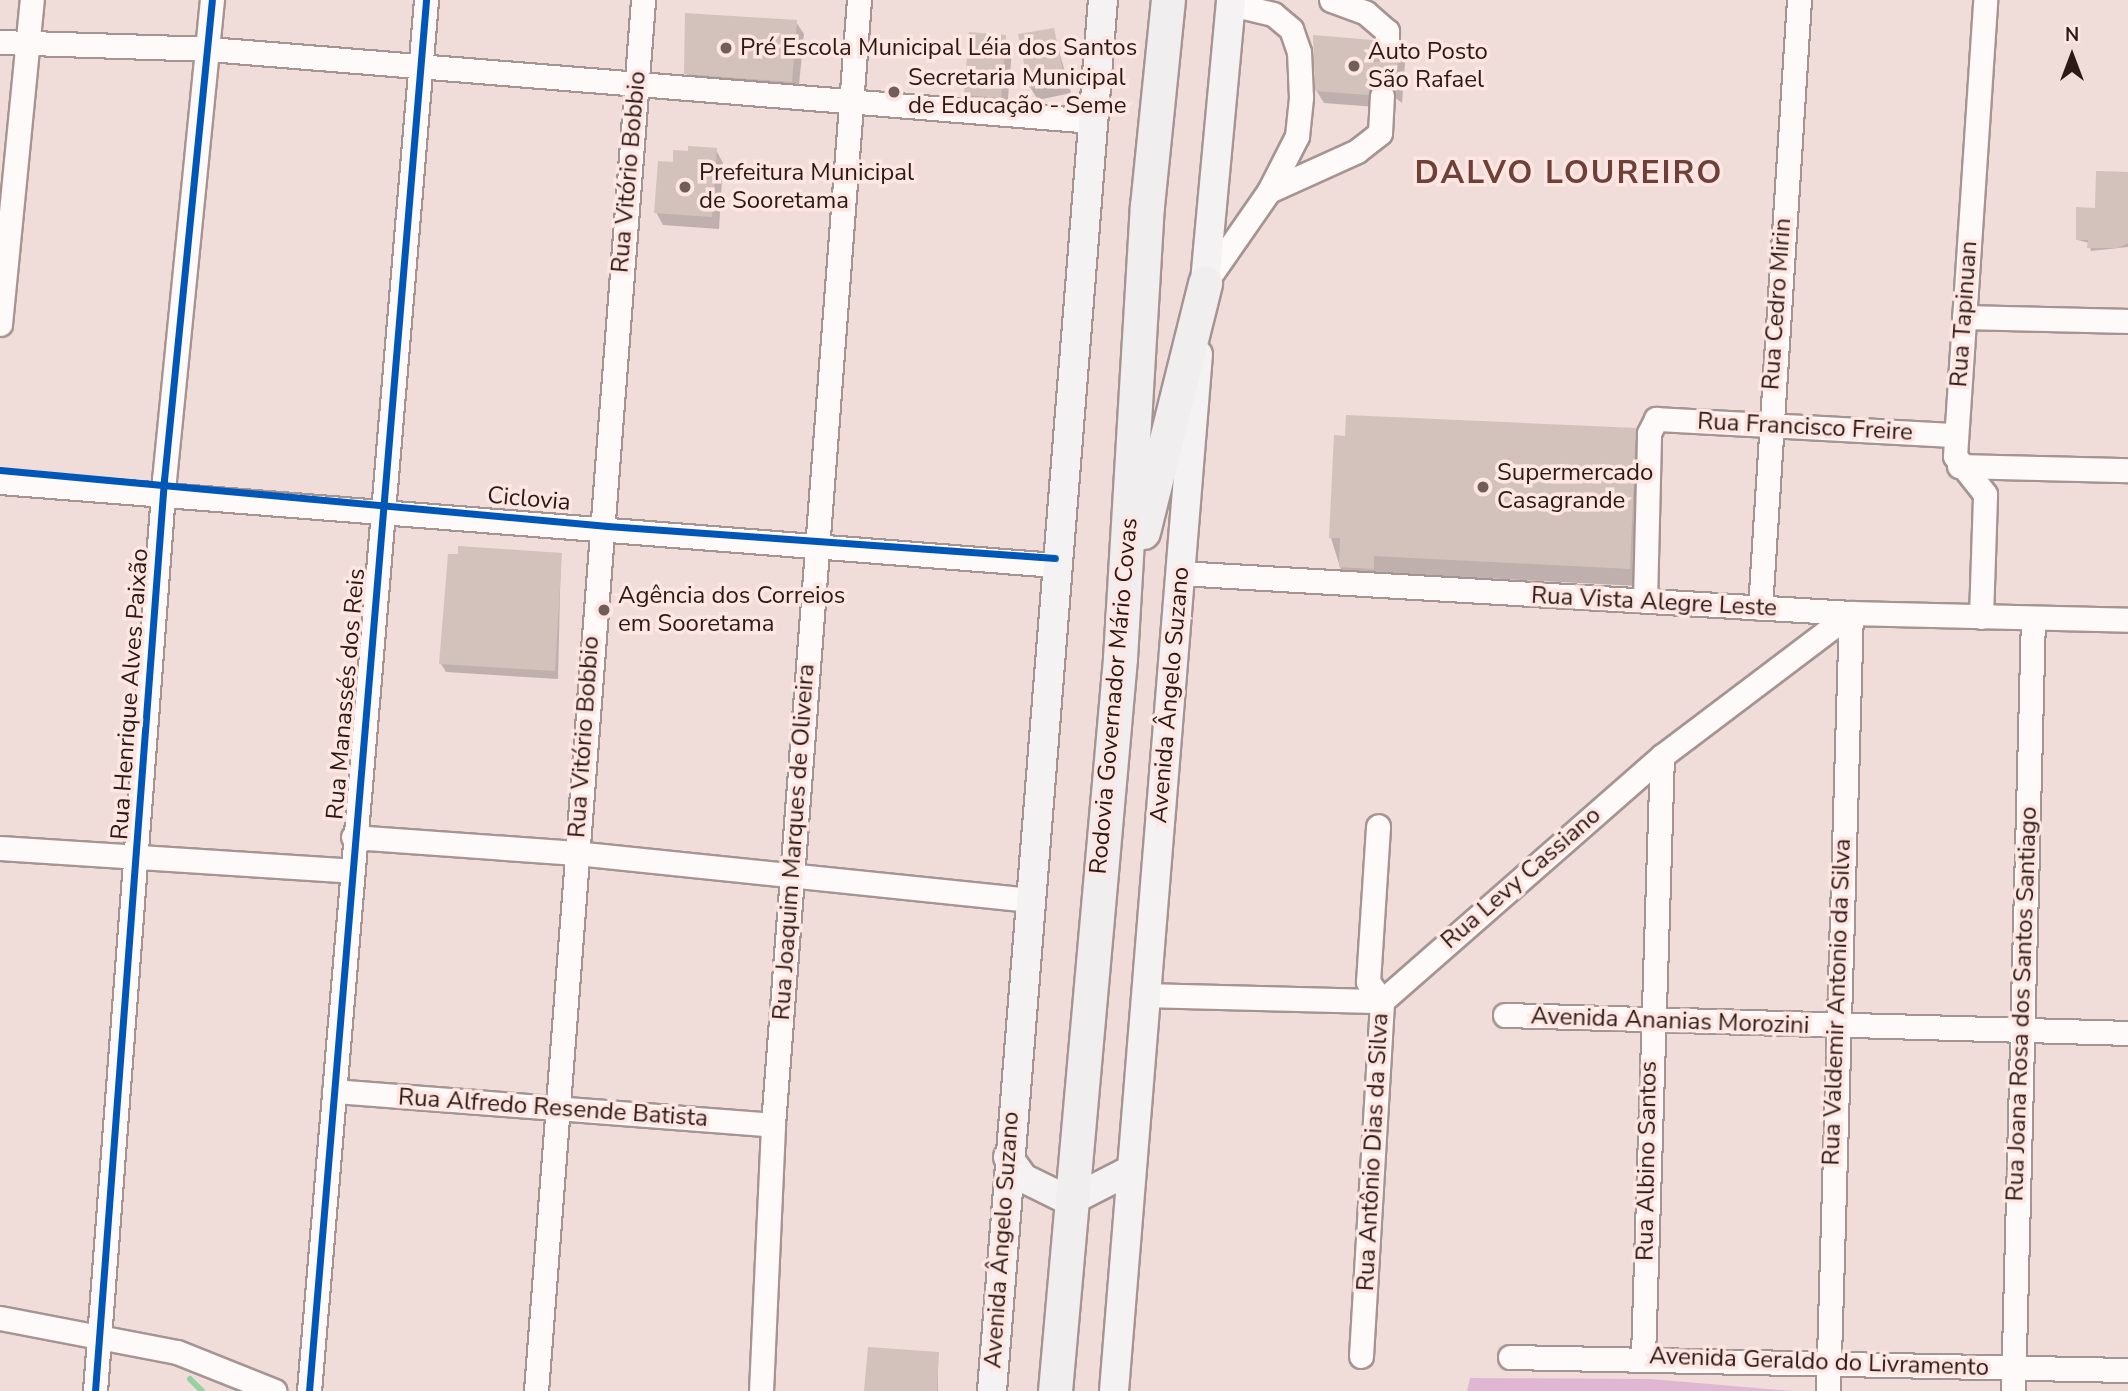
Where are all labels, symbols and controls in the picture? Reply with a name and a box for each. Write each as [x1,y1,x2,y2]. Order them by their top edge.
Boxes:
north arrow [2037,21,2107,91]
text: N [2065,22,2079,48]
place label: Pré Escola Municipal Léia dos Santos [740,34,1137,62]
place label: Auto Posto São Rafael [1368,38,1488,94]
marker: Pré Escola Municipal Léia dos Santos [718,40,734,56]
marker: Auto Posto São Rafael [1346,58,1362,74]
place label: Secretaria Municipal de Educação - Seme [908,64,1126,120]
street label: Rua Vitório Bobbio [606,70,652,274]
marker: Secretaria Municipal de Educação - Seme [886,84,902,100]
district label: DALVO LOUREIRO [1416,154,1722,192]
place label: Prefeitura Municipal de Sooretama [699,159,914,215]
marker: Prefeitura Municipal de Sooretama [677,179,693,195]
street label: Rua Cedro Mirin [1757,217,1797,391]
street label: Rua Tapinuan [1945,240,1983,388]
street label: Rua Francisco Freire [1697,407,1913,447]
place label: Supermercado Casagrande [1497,459,1653,515]
marker: Supermercado Casagrande [1475,479,1491,495]
street label: Ciclovia [486,481,572,517]
street label: Rodovia Governador Mário Covas [1084,517,1144,875]
street label: Rua Henrique Alves Paixão [105,547,155,841]
street label: Avenida Ângelo Suzano [1144,566,1196,824]
street label: Rua Manassés dos Reis [321,567,371,821]
street label: Rua Vista Alegre Leste [1530,581,1778,623]
place label: Agência dos Correios em Sooretama [618,582,845,638]
marker: Agência dos Correios em Sooretama [596,602,612,618]
street label: Rua Vitório Bobbio [563,635,605,839]
street label: Rua Joaquim Marques de Oliveira [767,663,821,1021]
street label: Rua Levy Cassiano [1435,801,1607,955]
street label: Rua Joana Rosa dos Santos Santiago [2001,806,2043,1202]
street label: Rua Valdemir Antonio da Silva [1817,838,1857,1166]
street label: Avenida Ananias Morozini [1530,1002,1810,1040]
street label: Rua Antônio Dias da Silva [1351,1012,1395,1292]
street label: Rua Albino Santos [1631,1061,1663,1261]
street label: Rua Alfredo Resende Batista [397,1083,709,1133]
street label: Avenida Ângelo Suzano [979,1111,1025,1369]
street label: Avenida Geraldo do Livramento [1649,1342,1989,1382]

